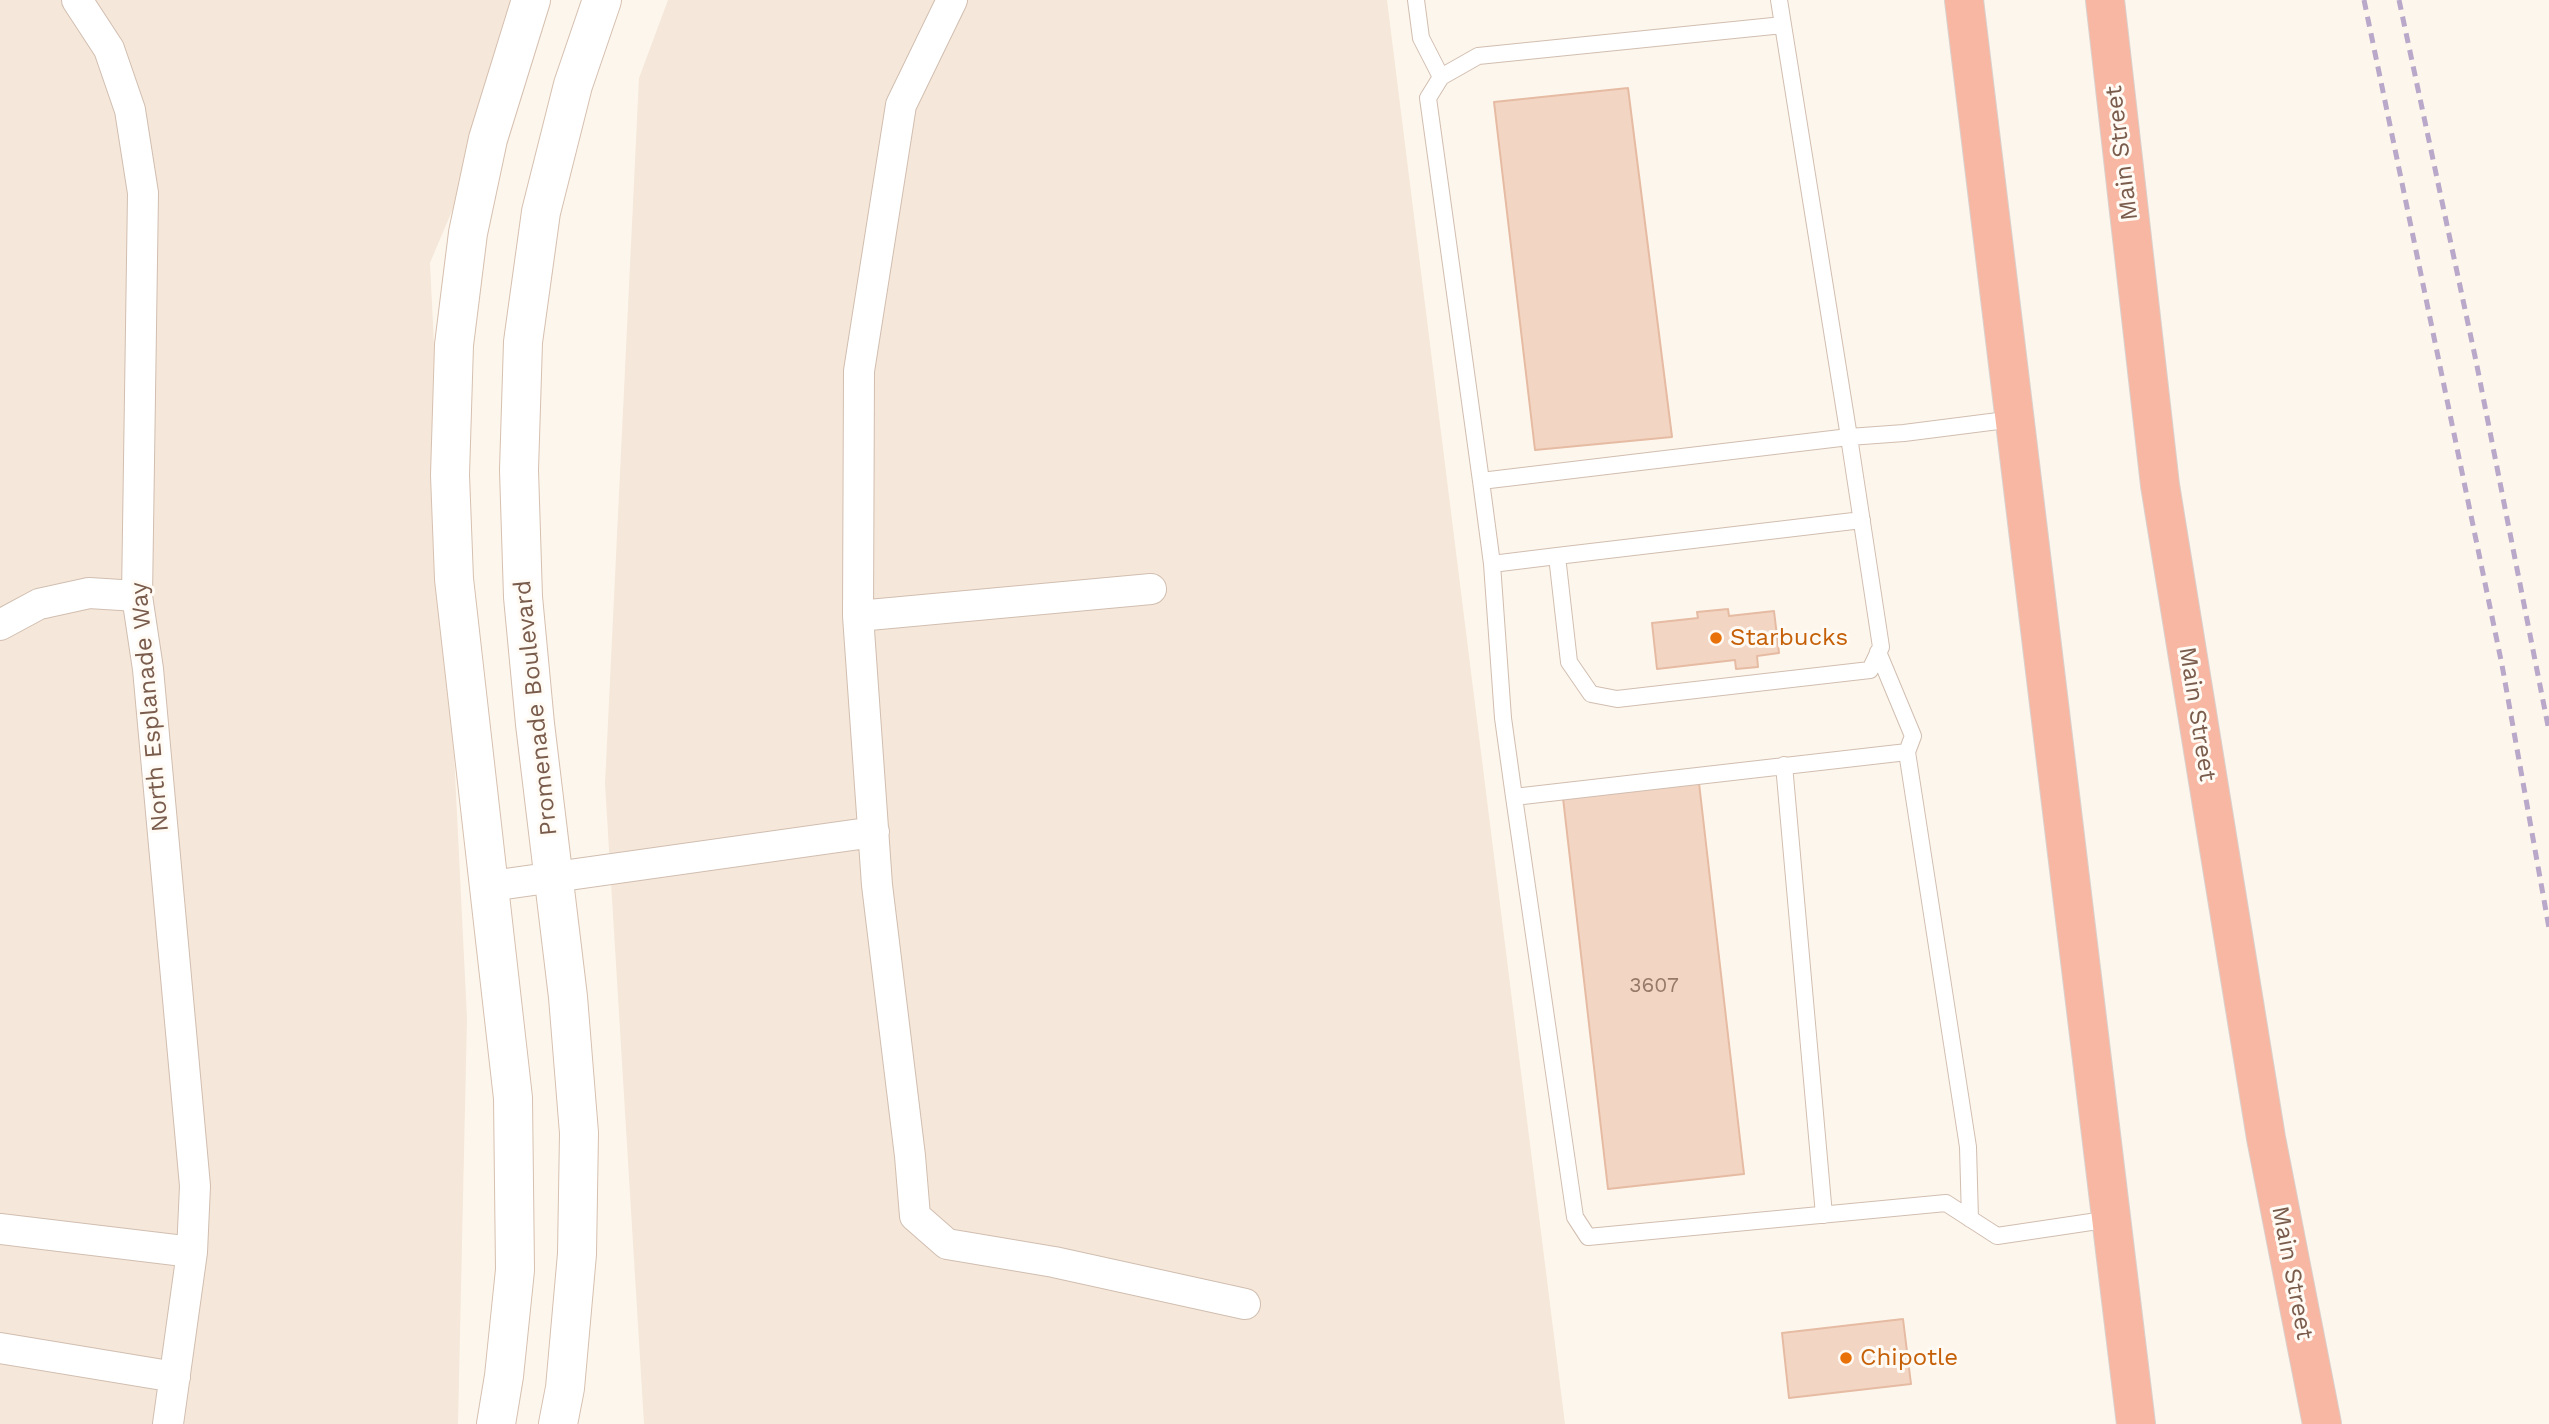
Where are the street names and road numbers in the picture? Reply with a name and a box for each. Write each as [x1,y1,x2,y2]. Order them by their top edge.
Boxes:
street label: Main Street [2099,84,2145,222]
street label: Promenade Boulevard [508,579,564,837]
street label: North Esplanade Way [125,581,175,833]
street label: Main Street [2172,645,2222,783]
street label: Main Street [2265,1204,2319,1342]

